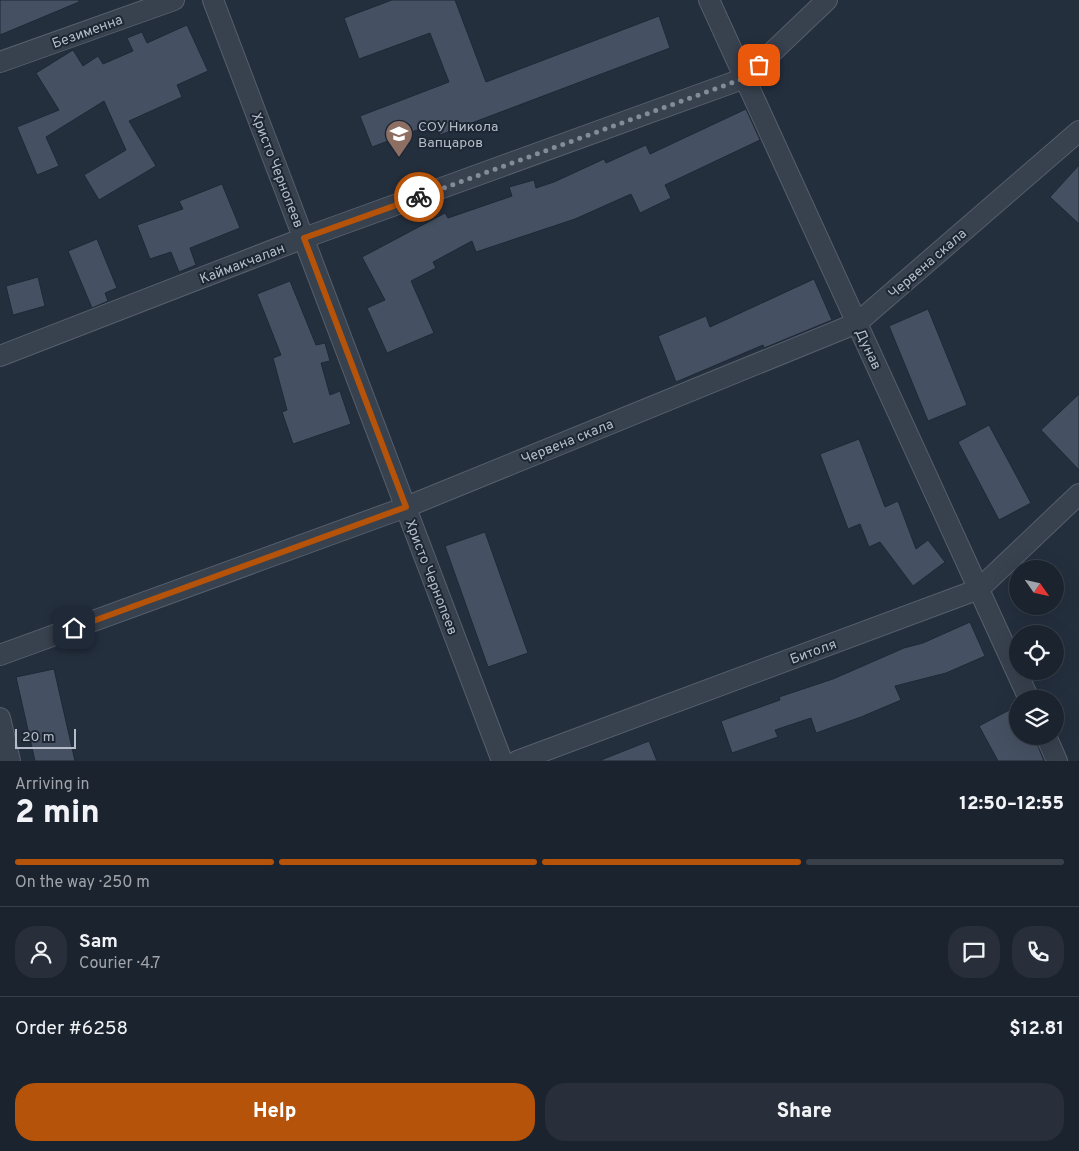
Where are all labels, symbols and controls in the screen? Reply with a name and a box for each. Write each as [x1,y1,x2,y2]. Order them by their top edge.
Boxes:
street label: Безименна [50,12,125,53]
pin [738,44,780,86]
icon: bag [745,51,773,79]
street label: Христо Чернопеев [247,111,306,231]
school or university icon: СОУ Никола Вапцаров [384,119,414,158]
place label: СОУ Никола Вапцаров [418,119,499,152]
courier [394,172,444,222]
icon: bike [405,183,433,211]
street label: Червена скала [885,226,971,303]
street label: Каймакчалан [198,240,288,288]
street label: Дунав [851,326,884,373]
street label: Червена скала [519,416,616,469]
street label: Христо Чернопеев [401,518,460,638]
north arrow [1009,560,1064,615]
map controls [1009,560,1064,745]
pin [53,607,95,649]
icon: home [60,614,88,642]
button: locate [1009,625,1064,680]
street label: Битоля [788,636,839,669]
button: layers [1009,690,1064,745]
scale bar [15,726,76,749]
text: 20 m [22,729,55,746]
text: Arriving in [15,775,90,795]
text: 12:50–12:55 [959,792,1064,816]
text: 2 min [15,794,100,834]
text: On the way · 250 m [15,873,150,893]
button: person [15,926,67,978]
button: chat [948,926,1000,978]
button: phone [1012,926,1064,978]
text: Sam [79,930,118,954]
text: Courier · 4.7 [79,954,160,974]
text: Order #6258 [15,1017,128,1041]
text: $12.81 [1009,1017,1064,1041]
button: Help [15,1083,535,1141]
button: Share [545,1083,1064,1141]

